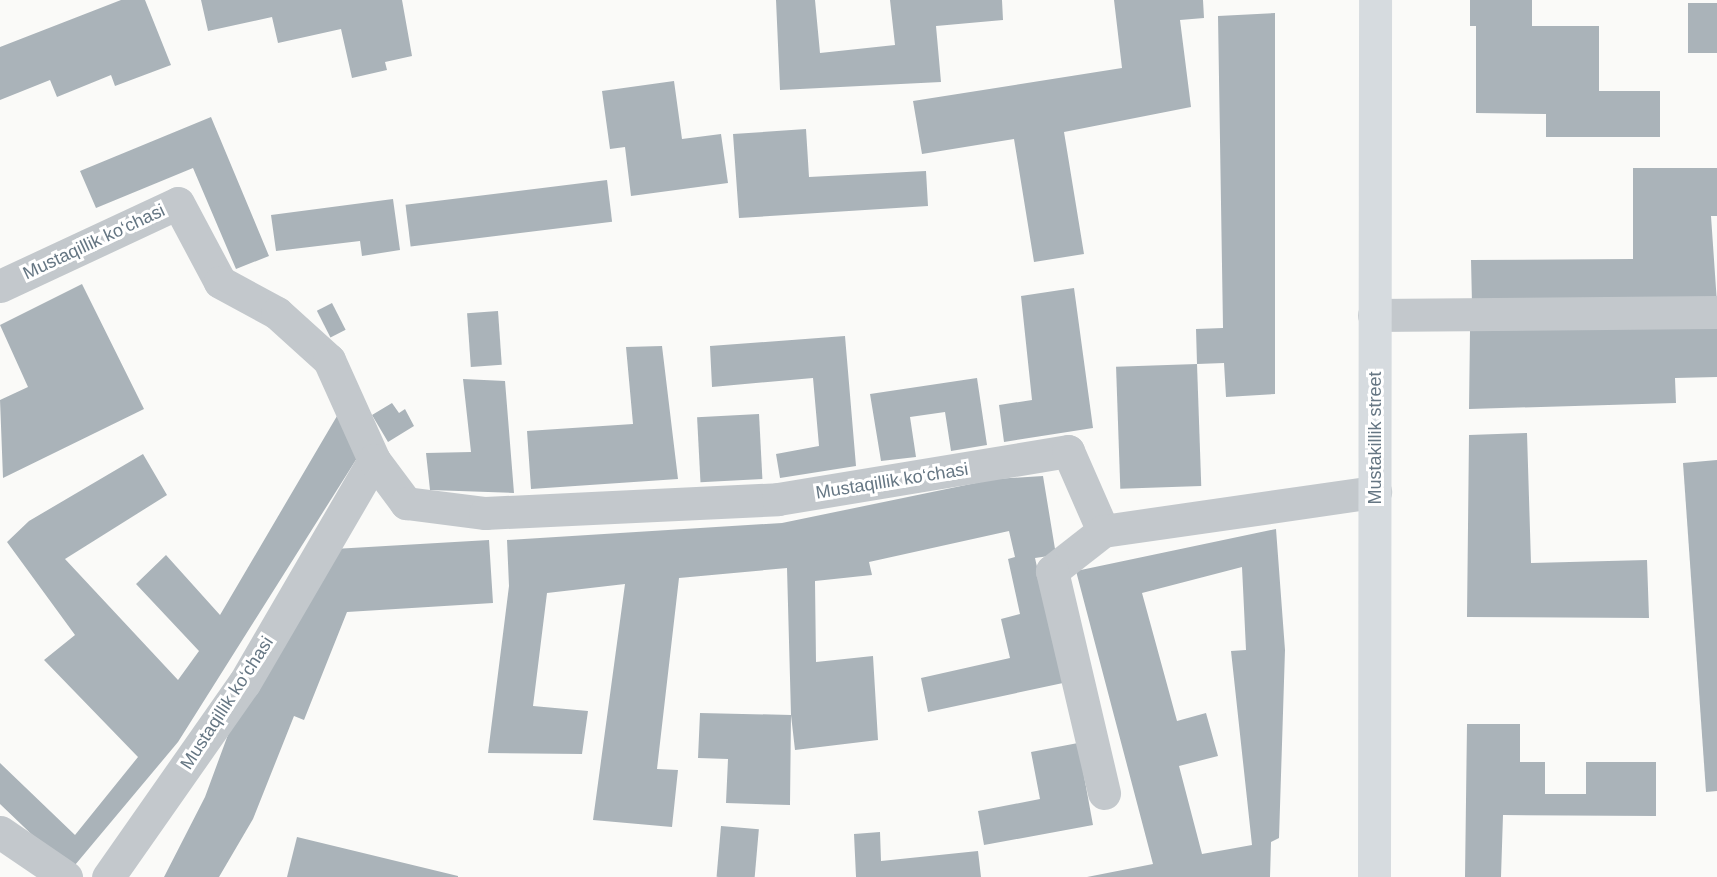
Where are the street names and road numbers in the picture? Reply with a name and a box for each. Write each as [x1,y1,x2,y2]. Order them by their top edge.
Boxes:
street label: Mustaqillik ko‘chasi [20,200,168,284]
street label: Mustakillik street [1364,371,1386,505]
street label: Mustaqillik ko‘chasi [814,458,970,504]
street label: Mustaqillik ko‘chasi [176,633,278,773]

